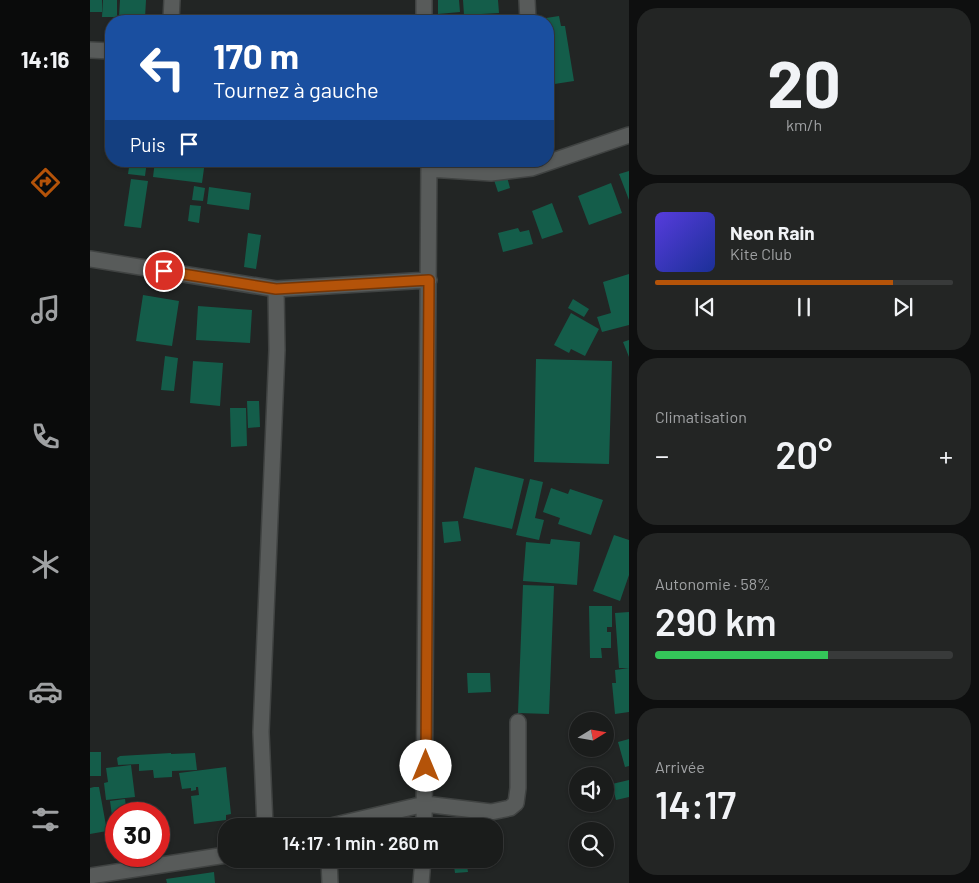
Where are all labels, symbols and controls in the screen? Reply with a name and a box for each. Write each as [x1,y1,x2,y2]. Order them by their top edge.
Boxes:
text: 170 m [213,34,299,76]
icon: left [130,35,195,100]
text: 20 [767,43,841,121]
text: 14:16 [21,46,69,72]
text: Tournez à gauche [213,76,379,102]
text: km/h [786,115,822,134]
icon: arrive [175,130,203,158]
text: Puis [130,133,165,156]
icon: directions [28,165,63,200]
text: Neon Rain [730,221,815,244]
text: Kite Club [730,244,792,263]
pin [143,250,185,292]
icon: arrive [150,257,178,285]
icon: music [28,292,63,327]
icon: previous [691,293,719,321]
icon: pause [790,293,818,321]
icon: next [889,293,917,321]
text: Climatisation [655,407,747,426]
icon: phone [28,419,63,454]
text: 20° [776,431,832,477]
text: − [655,438,669,472]
text: + [939,438,953,472]
icon: climate [28,547,63,582]
text: Autonomie · 58% [655,574,771,593]
text: 290 km [655,598,777,644]
icon: car [28,674,63,709]
north arrow [569,712,614,758]
map controls [569,712,614,867]
position arrow [399,739,451,791]
text: Arrivée [655,757,705,776]
button: sound [569,767,614,812]
text: 14:17 [655,781,736,827]
icon: filters [28,802,63,837]
speed limit sign: 30 [105,802,170,867]
button: search [569,822,614,867]
text: 14:17 · 1 min · 260 m [282,831,439,854]

